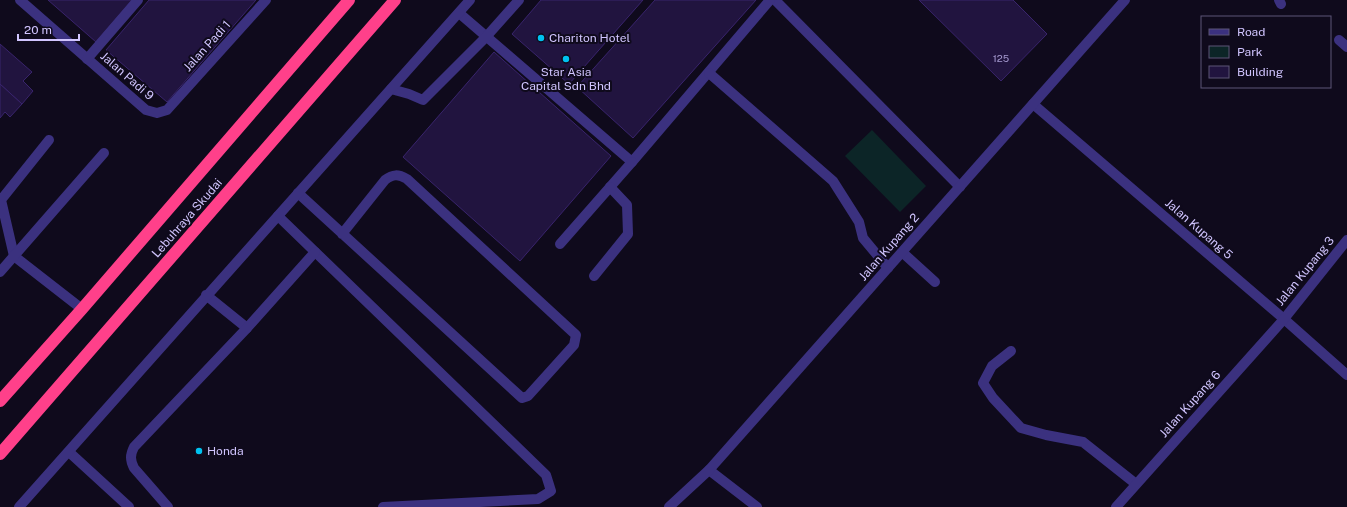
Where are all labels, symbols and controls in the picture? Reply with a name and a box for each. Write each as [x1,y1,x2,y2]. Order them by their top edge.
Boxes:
scale bar [18,16,79,42]
legend [1201,16,1331,88]
street label: Jalan Padi 1 [181,18,233,74]
text: 20 m [24,23,52,37]
text: Road [1237,25,1265,39]
place label: Chariton Hotel [549,31,631,45]
marker: Chariton Hotel [536,33,546,43]
text: Park [1237,45,1263,59]
street label: Jalan Padi 9 [97,49,157,103]
house number: 125 [993,52,1009,64]
marker: Star Asia Capital Sdn Bhd [561,54,571,64]
place label: Star Asia Capital Sdn Bhd [521,65,611,93]
text: Building [1237,65,1283,79]
street label: Lebuhraya Skudai [149,176,225,260]
street label: Jalan Kupang 5 [1162,196,1236,262]
street label: Jalan Kupang 2 [856,211,922,283]
street label: Jalan Kupang 3 [1273,234,1337,308]
street label: Jalan Kupang 6 [1156,368,1224,440]
place label: Honda [207,444,244,458]
marker: Honda [194,446,204,456]

